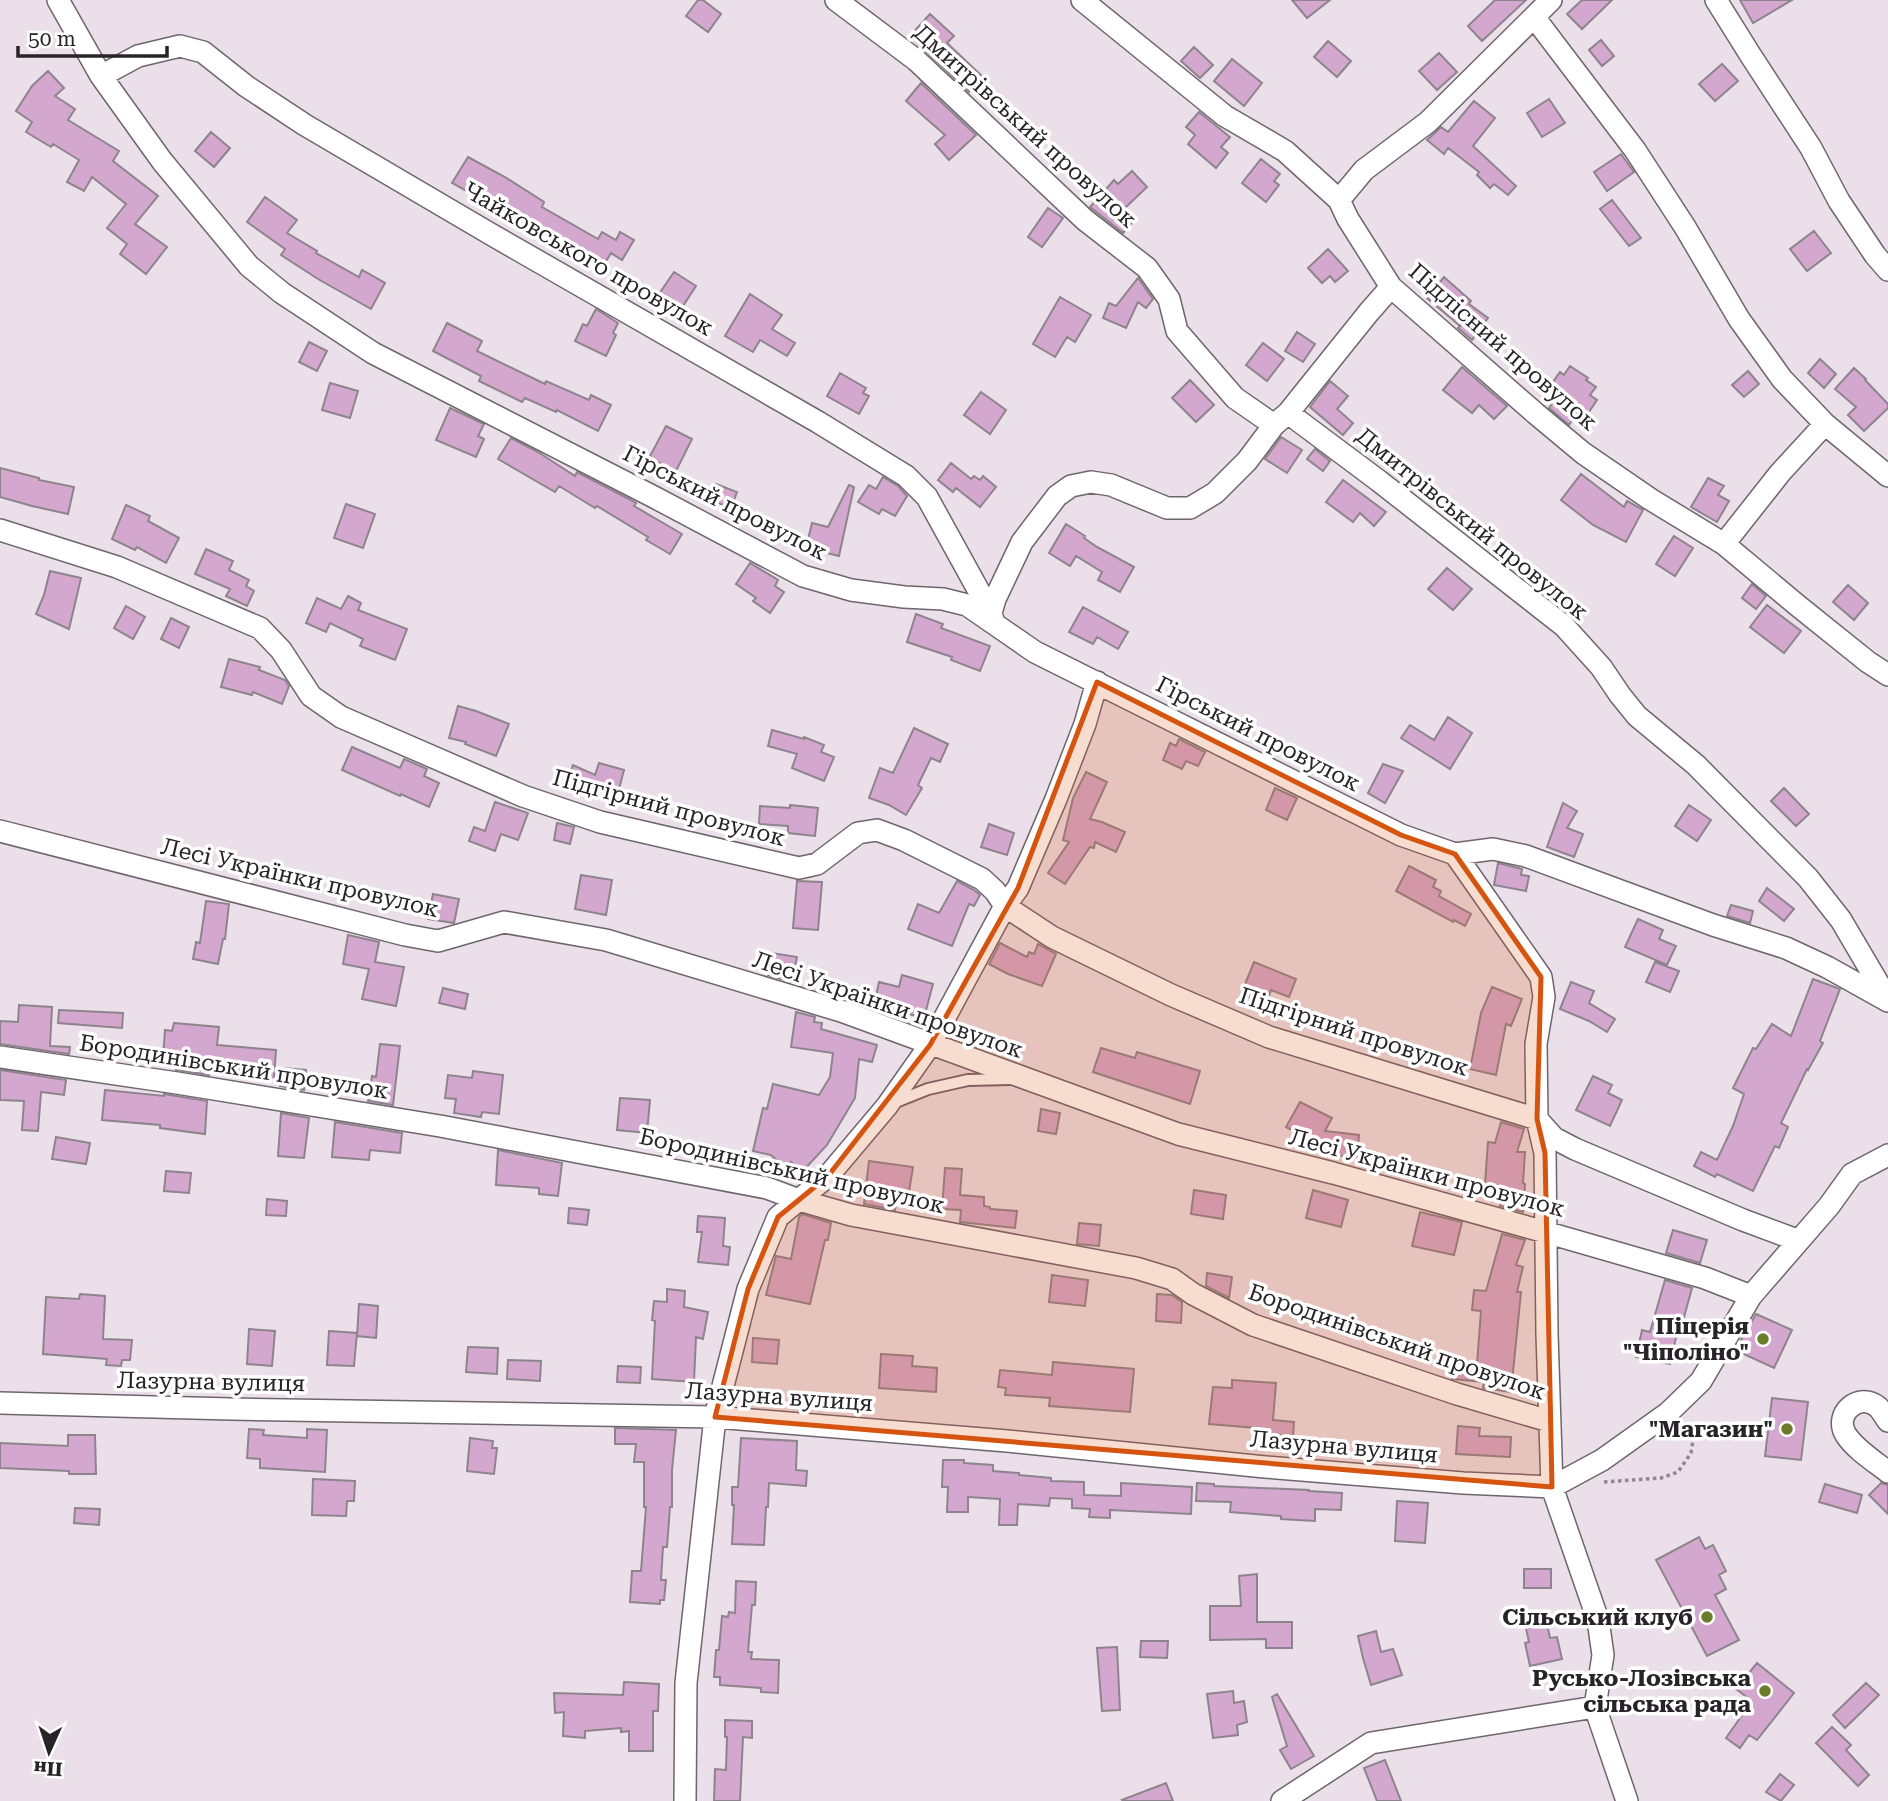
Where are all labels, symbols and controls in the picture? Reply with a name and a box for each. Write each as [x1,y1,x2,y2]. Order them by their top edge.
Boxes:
scale bar [18,14,166,58]
street label: Дмитрівський провулок [908,19,1142,233]
text: 50 m [28,27,76,51]
street label: Чайковського провулок [458,176,718,342]
street label: Підлісний провулок [1403,258,1603,436]
street label: Дмитрівський провулок [1351,422,1594,626]
street label: Гірський провулок [619,440,832,566]
street label: Гірський провулок [1152,671,1365,797]
street label: Підгірний провулок [550,764,789,852]
street label: Лесі Українки провулок [159,833,442,923]
street label: Лесі Українки провулок [749,946,1027,1064]
street label: Підгірний провулок [1236,982,1473,1082]
street label: Бородинівський провулок [78,1029,391,1105]
street label: Бородинівський провулок [637,1123,948,1219]
street label: Лесі Українки провулок [1286,1123,1568,1223]
street label: Бородинівський провулок [1245,1278,1550,1406]
place label: Піцерія "Чіполіно" [1623,1313,1749,1366]
marker: Піцерія "Чіполіно" [1755,1331,1771,1347]
street label: Лазурна вулиця [117,1367,305,1397]
street label: Лазурна вулиця [684,1377,874,1417]
place label: "Магазин" [1649,1416,1773,1443]
marker: "Магазин" [1779,1421,1795,1437]
street label: Лазурна вулиця [1249,1425,1439,1469]
place label: Сільський клуб [1502,1604,1693,1631]
marker: Сільський клуб [1699,1609,1715,1625]
place label: Русько-Лозівська сільська рада [1532,1665,1751,1718]
marker: Русько-Лозівська сільська рада [1757,1683,1773,1699]
north arrow [14,1717,84,1787]
text: Пн [33,1756,63,1781]

